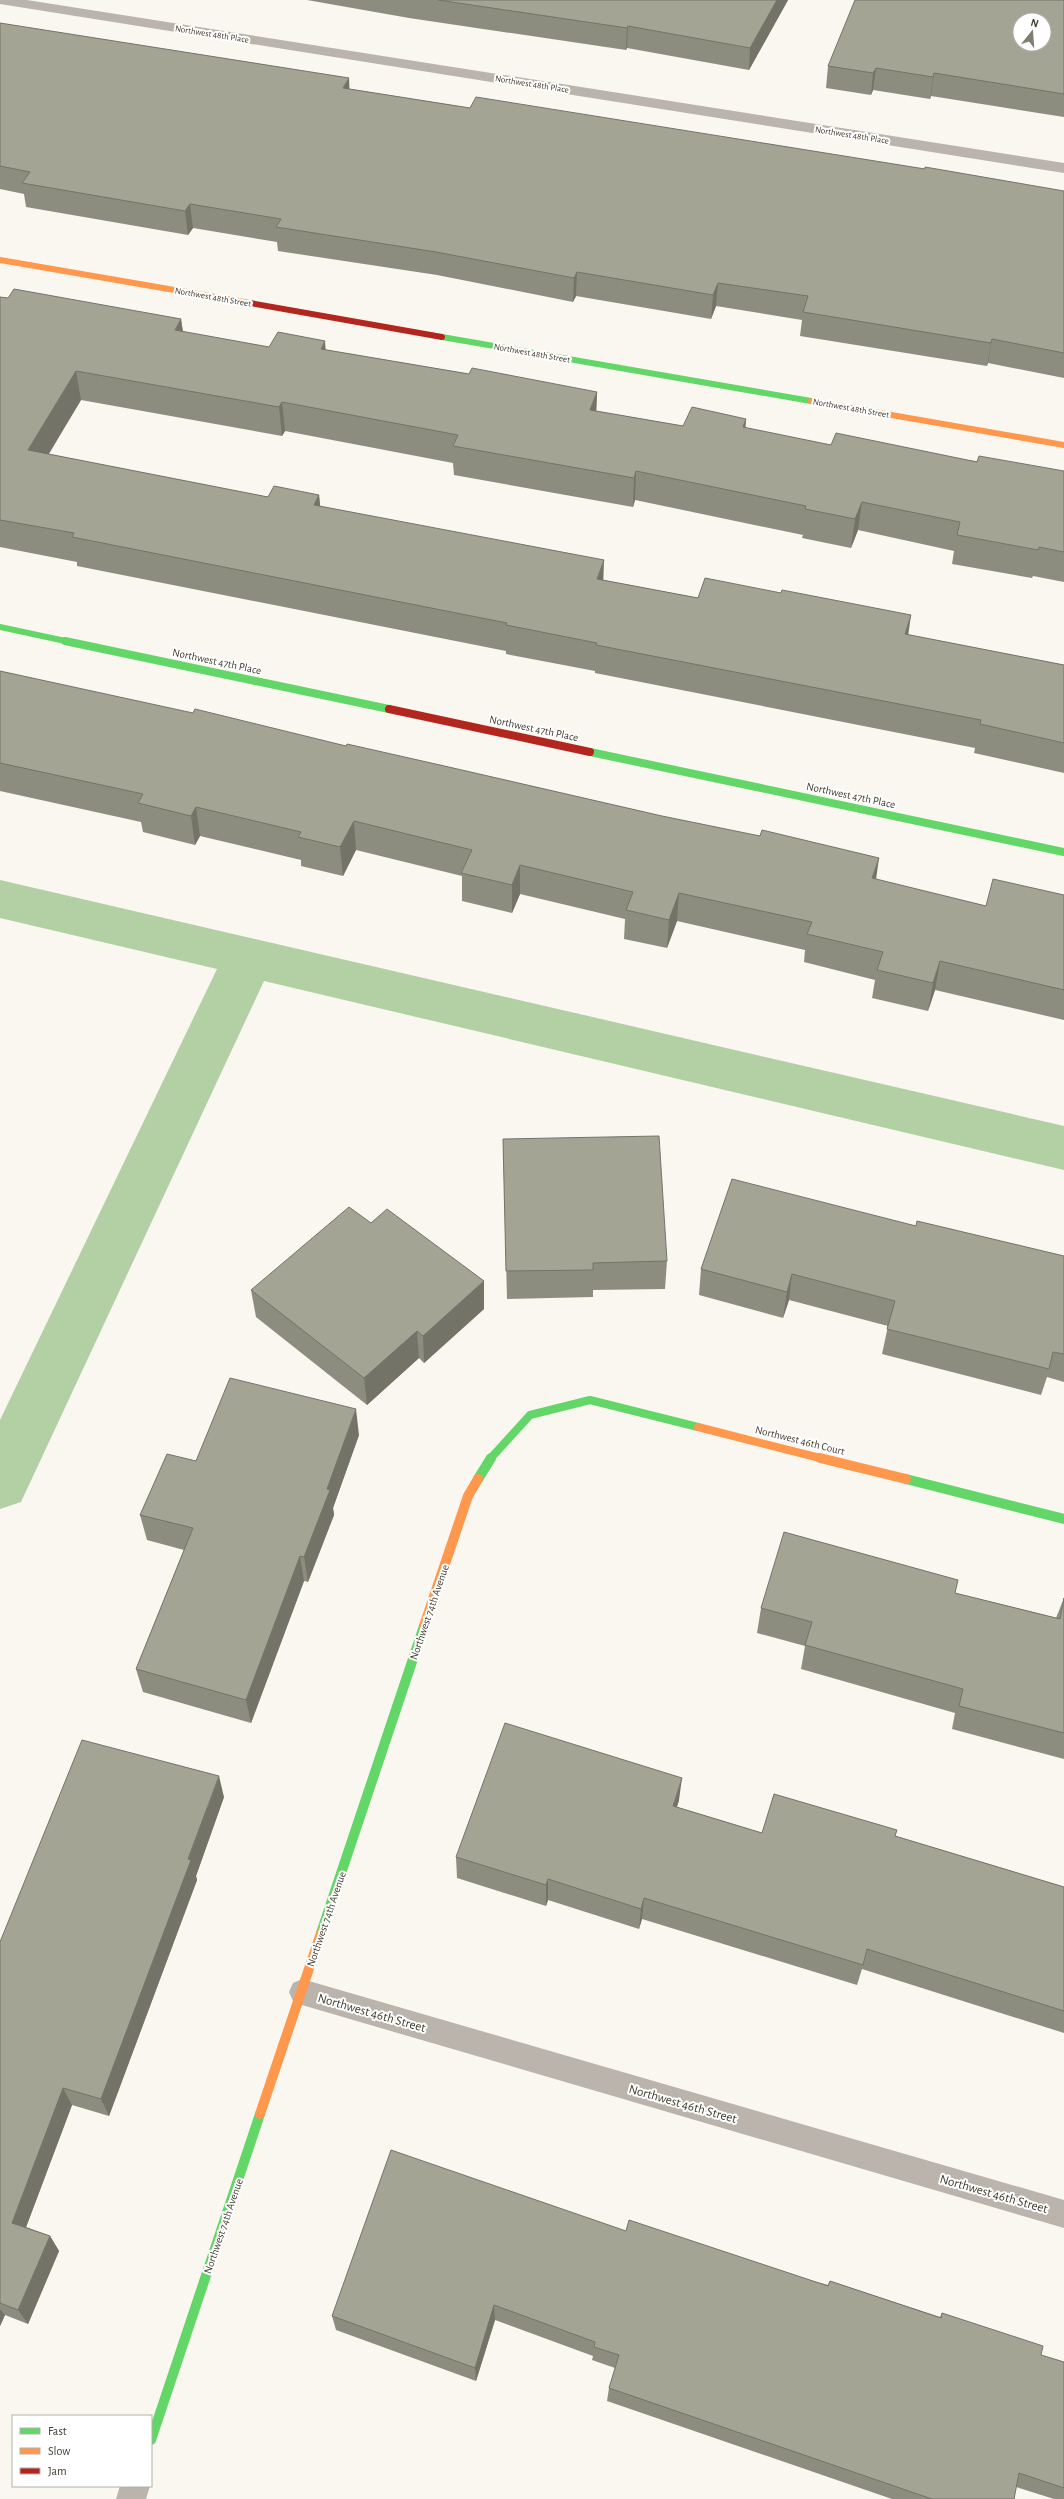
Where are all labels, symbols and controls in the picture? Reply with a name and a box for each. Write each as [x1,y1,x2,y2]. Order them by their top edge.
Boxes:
north arrow [1012,12,1052,52]
text: N [1030,17,1040,29]
street label: Northwest 48th Place [174,24,249,45]
street label: Northwest 48th Place [494,74,569,95]
street label: Northwest 48th Place [814,125,889,146]
street label: Northwest 48th Street [174,286,252,309]
street label: Northwest 48th Street [493,342,571,365]
street label: Northwest 48th Street [812,397,890,420]
street label: Northwest 47th Place [171,647,262,676]
street label: Northwest 47th Place [488,714,579,743]
street label: Northwest 47th Place [805,781,896,810]
street label: Northwest 46th Court [754,1424,846,1457]
street label: Northwest 74th Avenue [408,1563,451,1661]
street label: Northwest 74th Avenue [305,1870,348,1968]
street label: Northwest 46th Street [316,1992,427,2035]
street label: Northwest 46th Street [627,2083,738,2126]
street label: Northwest 46th Street [938,2173,1049,2216]
street label: Northwest 74th Avenue [202,2177,245,2275]
legend [12,2415,152,2487]
text: Fast [48,2425,67,2437]
text: Slow [48,2445,70,2457]
text: Jam [48,2465,67,2477]

